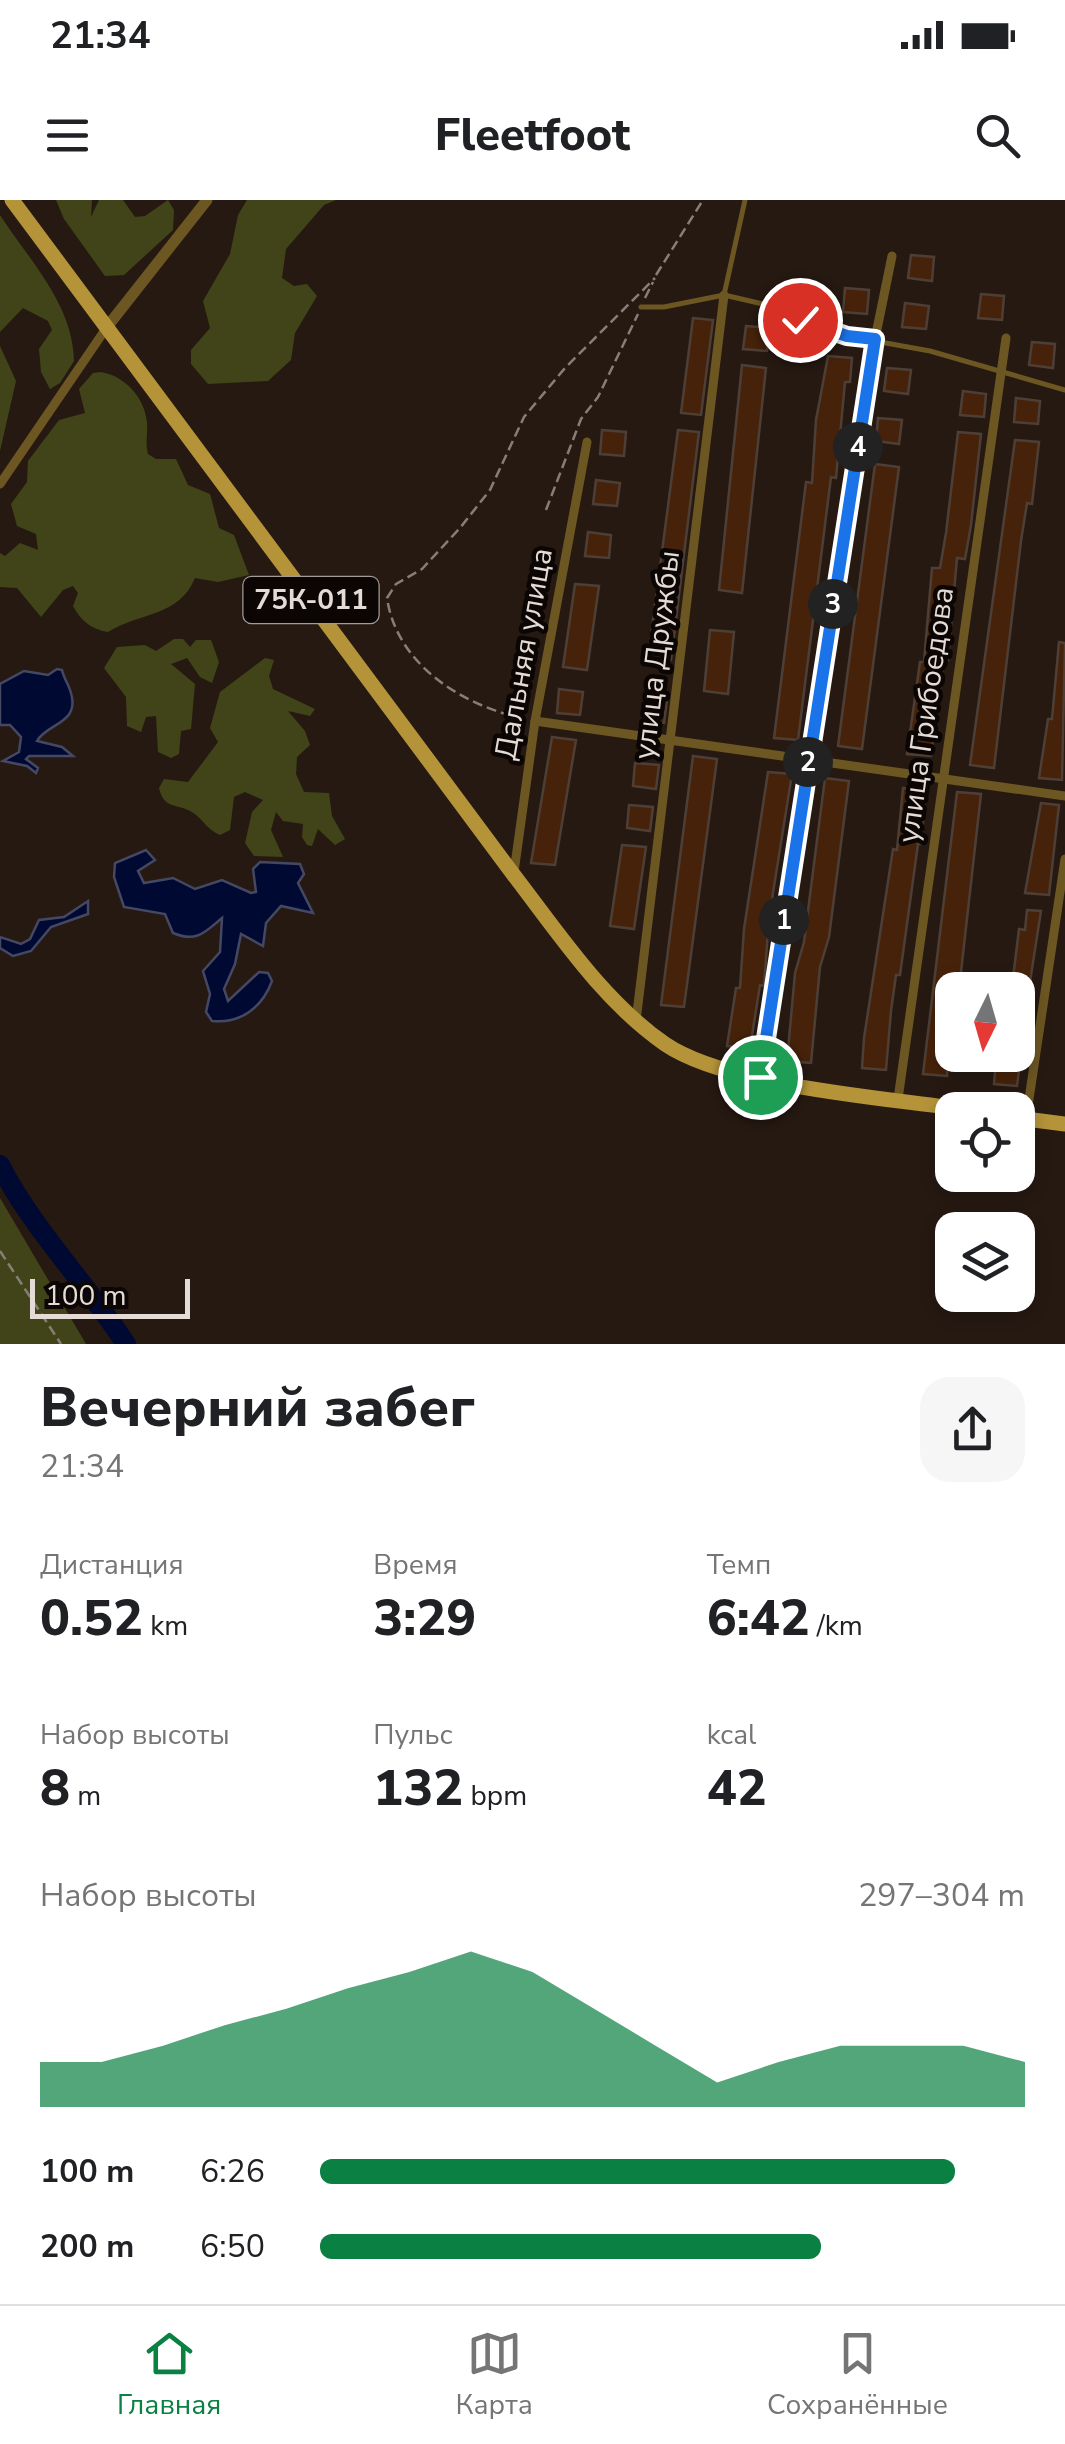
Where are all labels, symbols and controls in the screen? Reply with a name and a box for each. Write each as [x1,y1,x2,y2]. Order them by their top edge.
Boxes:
text: 21:34 [50,10,151,61]
text: Fleetfoot [435,105,630,166]
icon: menu [40,108,95,163]
icon: search [970,108,1025,163]
pin [758,278,843,363]
icon: check [773,293,828,348]
pin: 4 [833,422,883,472]
text: 4 [850,428,866,466]
street label: Дальняя улица [485,545,563,763]
street label: улица Дружбы [624,548,690,762]
road number: 75К-011 [244,577,378,623]
pin: 3 [808,579,858,629]
street label: улица Грибоедова [888,584,964,846]
text: 3 [825,585,841,623]
pin: 2 [783,737,833,787]
text: 2 [800,743,816,781]
pin: 1 [759,895,809,945]
text: 1 [776,901,792,939]
north arrow [935,972,1035,1072]
map controls [935,972,1035,1312]
pin [718,1035,803,1120]
icon: arrive [733,1050,788,1105]
button: locate [935,1092,1035,1192]
button: layers [935,1212,1035,1312]
scale bar [30,1274,190,1318]
text: 100 m [45,1277,127,1315]
text: Вечерний забег [40,1370,475,1445]
button: share [920,1377,1025,1482]
text: 21:34 [40,1445,124,1488]
text: Дистанция [40,1546,184,1584]
text: Время [373,1546,458,1584]
text: Темп [707,1546,771,1584]
text: 0.52 [40,1584,143,1653]
text: 3:29 [373,1584,476,1653]
text: 6:42 [707,1584,810,1653]
text: km [143,1607,188,1645]
text: /km [810,1607,863,1645]
text: Набор высоты [40,1716,230,1754]
text: Пульс [373,1716,453,1754]
text: kcal [707,1716,756,1754]
text: 8 [40,1754,70,1823]
text: 132 [373,1754,463,1823]
text: 42 [707,1754,767,1823]
text: m [70,1777,101,1815]
text: bpm [463,1777,527,1815]
text: Набор высоты [40,1874,257,1917]
text: 297–304 m [858,1874,1025,1917]
text: 100 m [40,2150,134,2193]
text: 6:26 [200,2150,265,2193]
text: 200 m [40,2225,134,2268]
text: 6:50 [200,2225,265,2268]
tab: Главная [117,2326,221,2424]
tab: Карта [456,2326,533,2424]
tab: Сохранённые [767,2326,948,2424]

